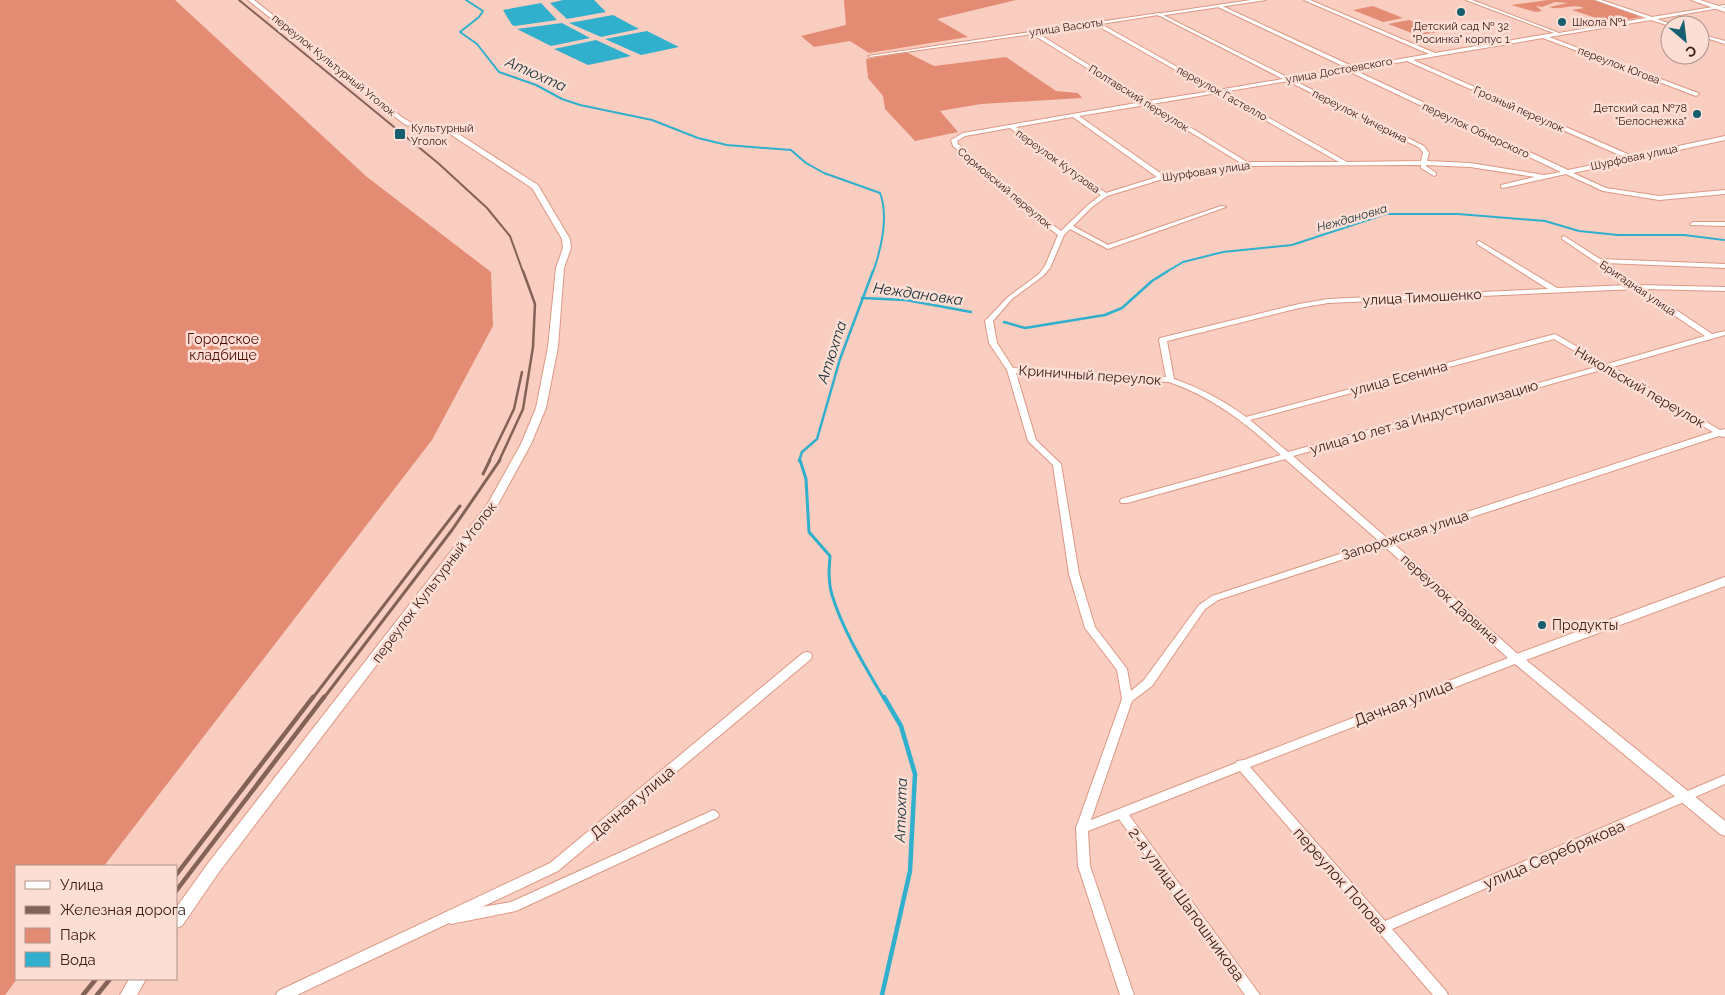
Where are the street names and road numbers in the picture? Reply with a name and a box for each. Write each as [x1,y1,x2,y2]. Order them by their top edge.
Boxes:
street label: переулок Культурный Уголок [269,12,398,119]
street label: улица Васюты [1028,16,1104,39]
street label: переулок Югова [1576,44,1662,87]
street label: улица Достоевского [1285,55,1394,86]
street label: Полтавский переулок [1086,62,1191,135]
street label: переулок Гастелло [1174,63,1270,124]
street label: Грозный переулок [1472,84,1566,135]
street label: переулок Чичерина [1310,87,1409,146]
street label: переулок Обнорского [1420,100,1532,161]
street label: переулок Кутузова [1013,127,1102,196]
street label: Шурфовая улица [1589,142,1679,173]
street label: Сормовский переулок [955,145,1055,232]
street label: Шурфовая улица [1161,159,1251,184]
street label: Бригадная улица [1597,258,1678,319]
street label: улица Тимошенко [1362,286,1482,308]
street label: Никольский переулок [1572,343,1708,431]
street label: улица Есенина [1349,357,1449,399]
street label: Криничный переулок [1018,362,1162,388]
street label: улица 10 лет за Индустриализацию [1308,377,1540,457]
street label: переулок Культурный Уголок [368,499,500,665]
street label: Запорожская улица [1340,507,1470,563]
street label: переулок Дарвина [1398,551,1502,647]
street label: Дачная улица [1351,675,1455,730]
street label: Дачная улица [586,762,678,843]
street label: улица Серебрякова [1481,816,1628,893]
street label: 2-я улица Шапошникова [1124,824,1249,985]
street label: переулок Попова [1289,824,1392,937]

